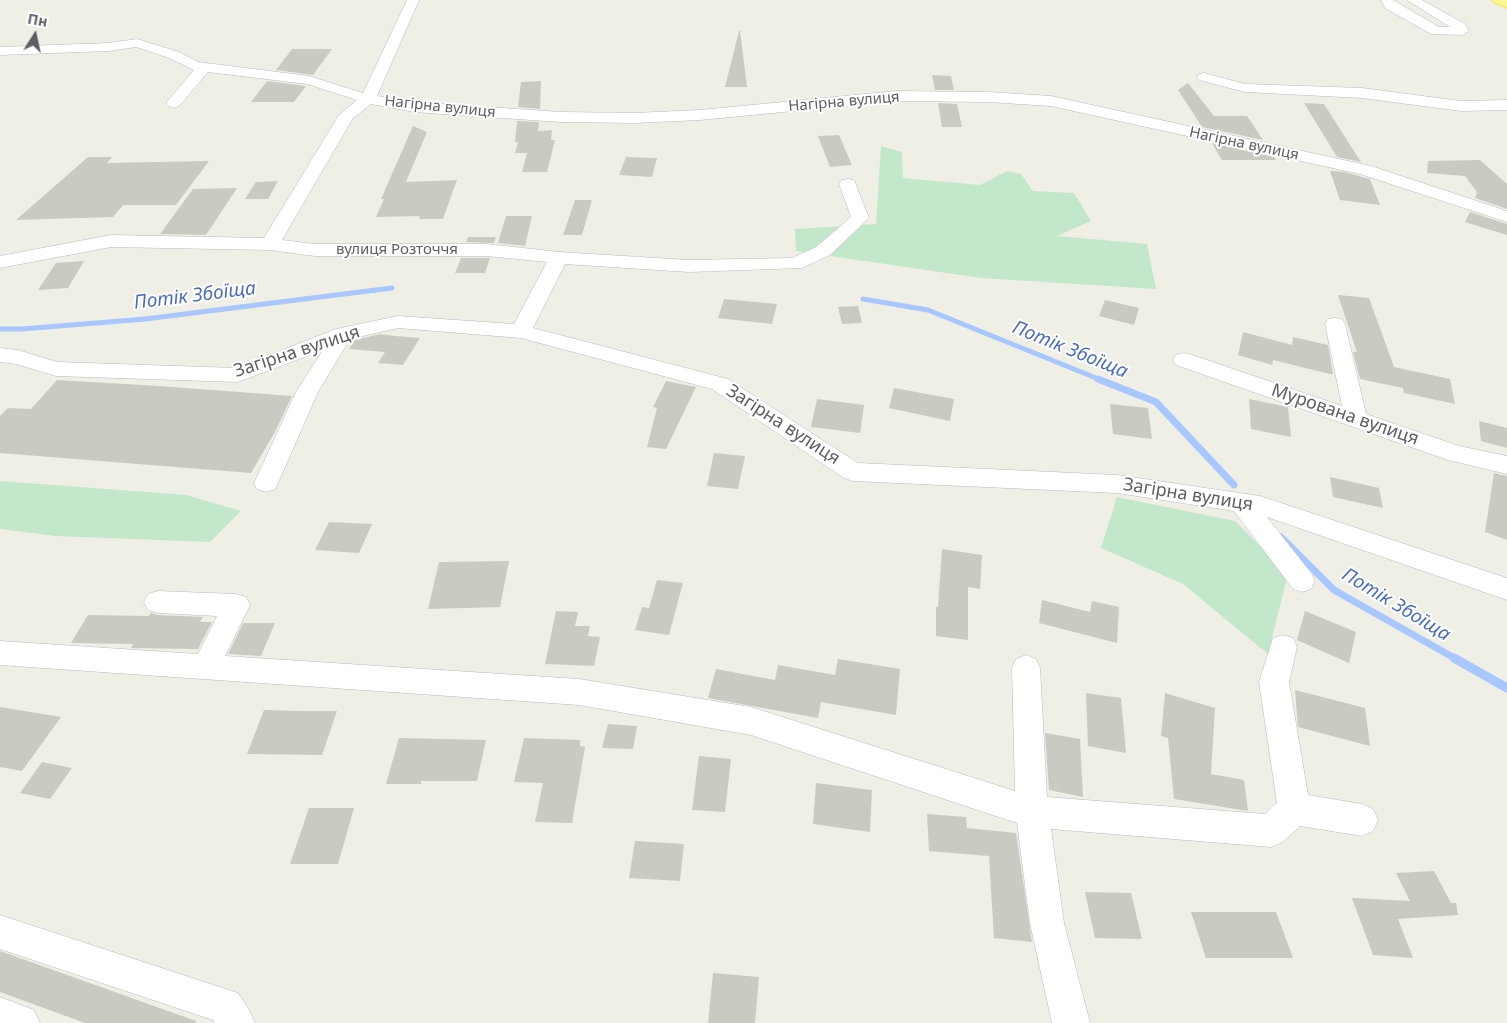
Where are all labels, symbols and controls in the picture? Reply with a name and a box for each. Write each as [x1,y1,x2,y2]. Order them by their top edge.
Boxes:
text: Пн [26,9,49,31]
north arrow [10,10,60,60]
street label: Нагірна вулиця [788,88,900,116]
street label: Нагірна вулиця [384,92,496,122]
street label: Нагірна вулиця [1188,124,1300,164]
street label: вулиця Розточчя [336,241,458,259]
water label: Потік Збоїща [133,277,257,315]
water label: Потік Збоїща [1009,316,1131,384]
street label: Загірна вулиця [231,321,363,383]
street label: Загірна вулиця [722,380,844,470]
street label: Мурована вулиця [1268,380,1422,450]
street label: Загірна вулиця [1122,474,1254,516]
water label: Потік Збоїща [1338,564,1454,646]

